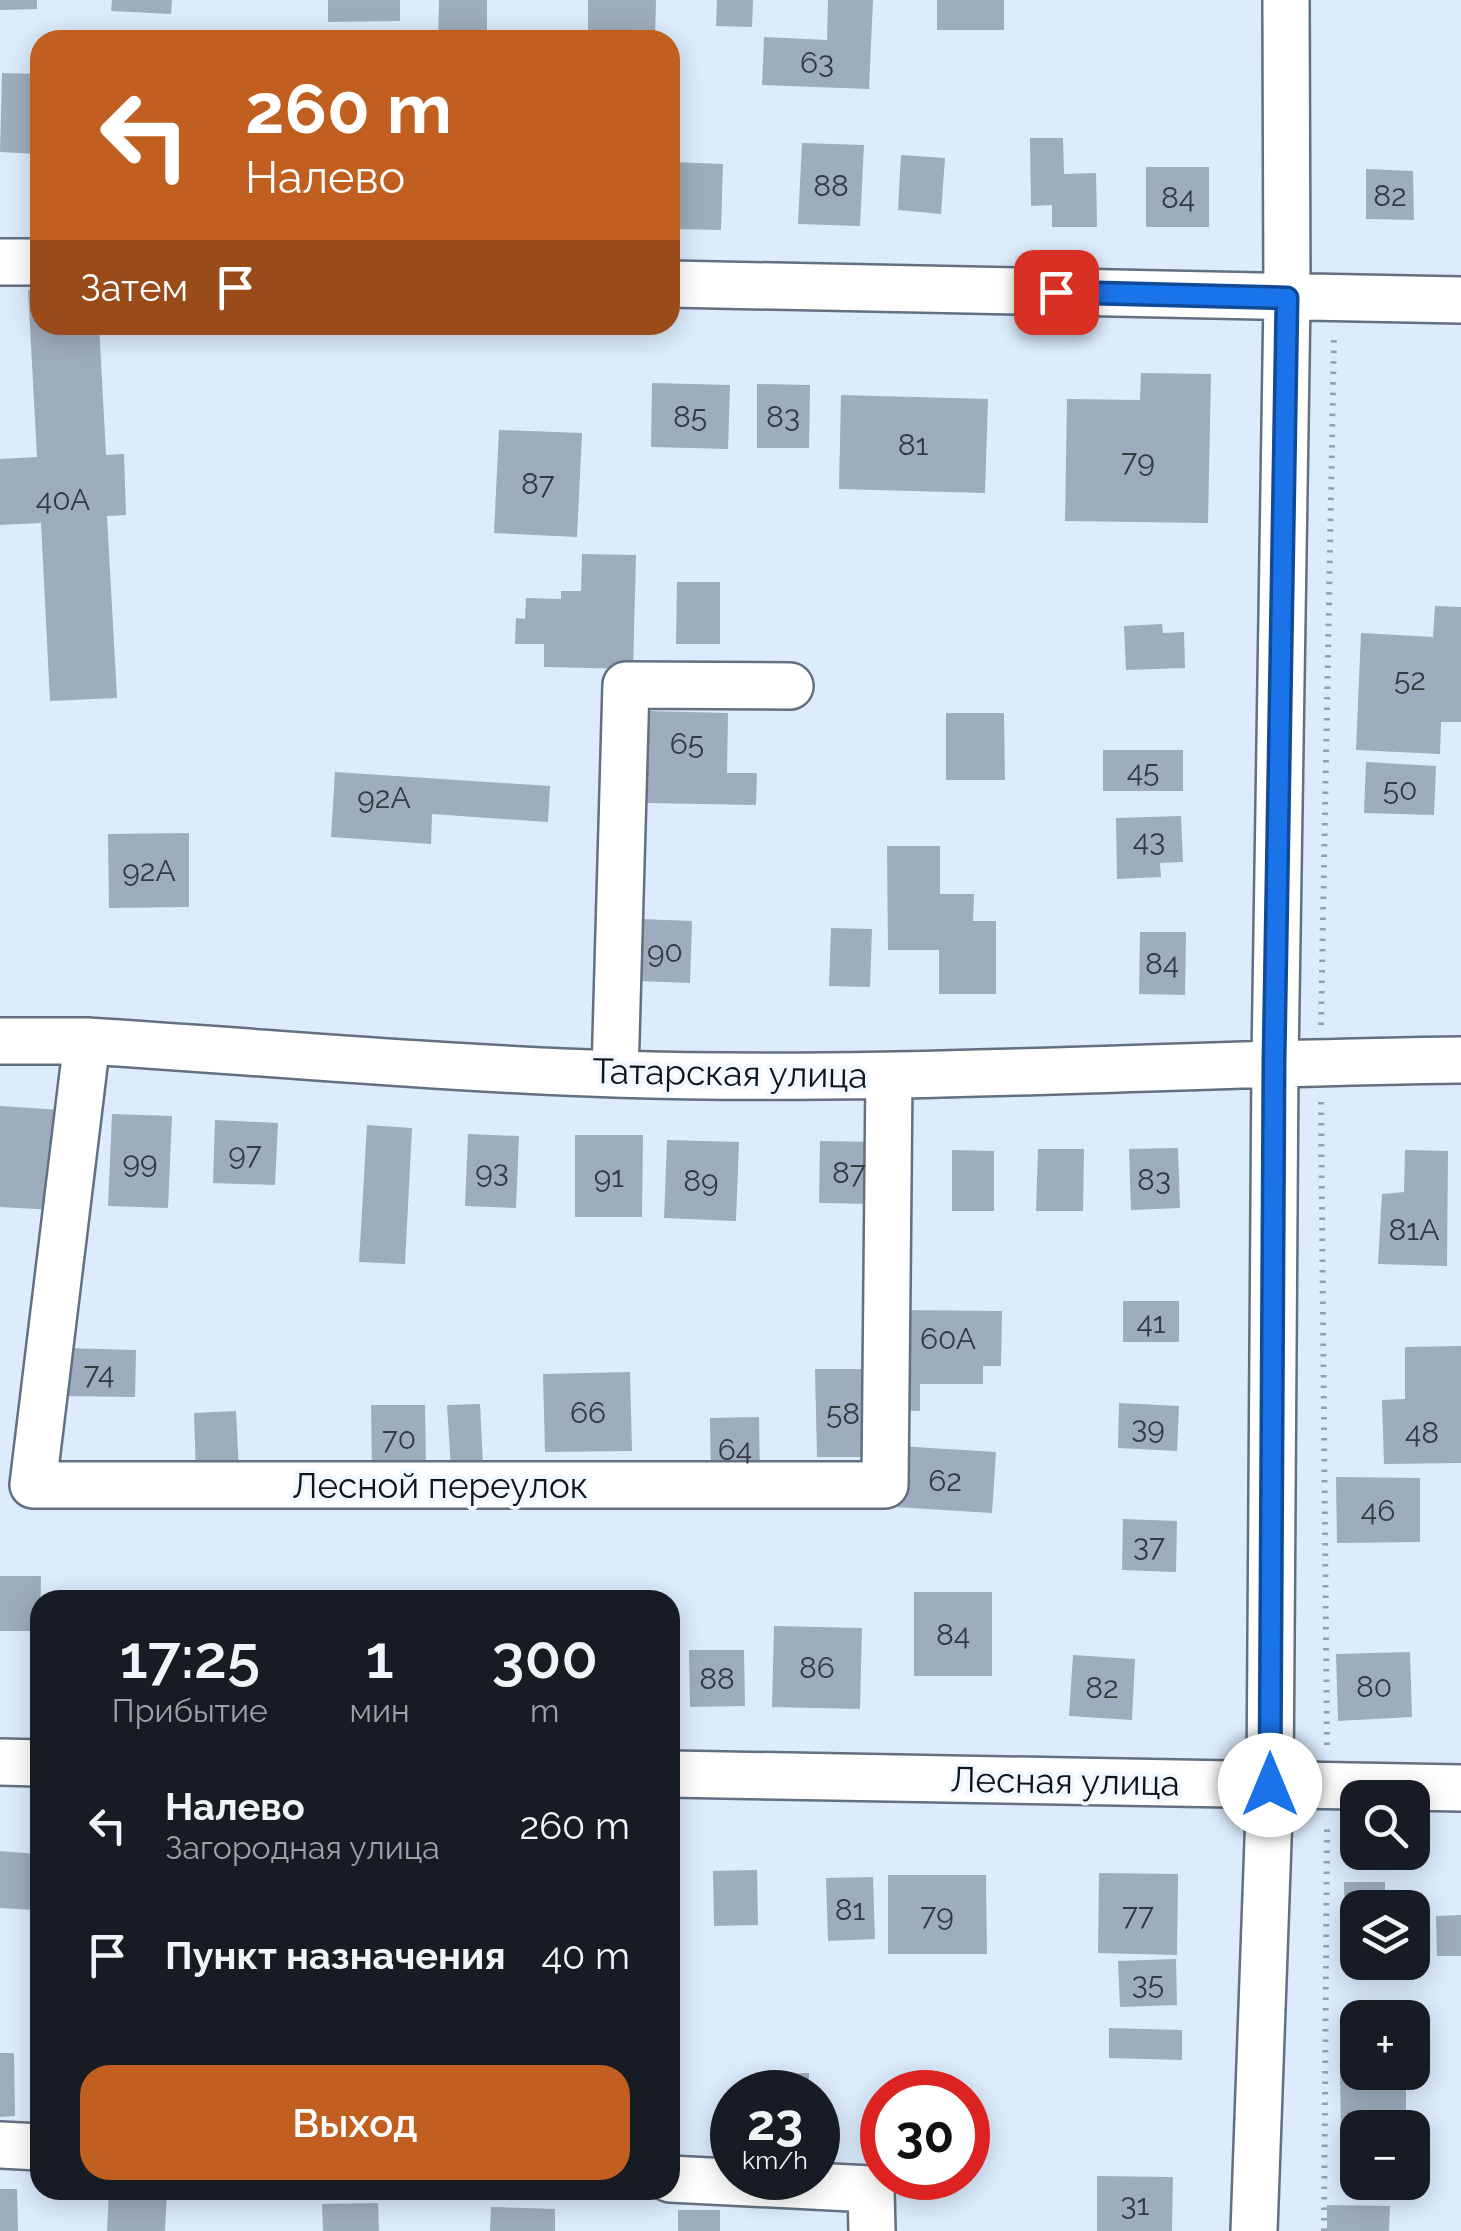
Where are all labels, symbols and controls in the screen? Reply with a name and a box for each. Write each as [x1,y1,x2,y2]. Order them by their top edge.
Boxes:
house number: 63 [800,45,834,80]
text: 260 m [245,67,452,149]
icon: left [80,70,210,200]
text: Налево [245,151,405,204]
house number: 88 [813,168,849,203]
house number: 82 [1373,178,1407,213]
house number: 84 [1161,180,1195,215]
pin [1014,250,1099,335]
icon: arrive [208,260,263,315]
text: Затем [80,265,188,310]
icon: arrive [1029,265,1084,320]
house number: 85 [673,399,707,434]
house number: 83 [766,399,800,434]
house number: 81 [898,427,928,462]
house number: 79 [1121,443,1155,478]
house number: 87 [521,466,555,501]
house number: 40А [36,482,90,517]
house number: 52 [1394,662,1426,697]
house number: 65 [670,726,704,761]
house number: 45 [1127,754,1159,789]
house number: 50 [1383,772,1417,807]
house number: 92А [357,780,411,815]
house number: 43 [1133,823,1165,858]
house number: 92А [122,853,176,888]
house number: 90 [647,934,683,969]
house number: 84 [1145,946,1179,981]
street label: Татарская улица [592,1050,868,1096]
house number: 97 [228,1136,262,1171]
house number: 99 [122,1144,158,1179]
house number: 93 [475,1154,509,1189]
house number: 87 [832,1155,866,1190]
house number: 91 [594,1159,624,1194]
house number: 83 [1137,1162,1171,1197]
house number: 89 [683,1163,719,1198]
house number: 81А [1389,1212,1439,1247]
house number: 41 [1136,1305,1166,1340]
house number: 60А [920,1321,976,1356]
house number: 74 [84,1356,114,1391]
house number: 66 [570,1395,606,1430]
house number: 58 [826,1396,860,1431]
house number: 39 [1131,1410,1165,1445]
house number: 48 [1405,1415,1439,1450]
house number: 70 [382,1421,416,1456]
house number: 64 [718,1432,752,1467]
house number: 62 [928,1463,962,1498]
street label: Лесной переулок [292,1465,588,1506]
house number: 46 [1361,1493,1395,1528]
house number: 37 [1133,1528,1165,1563]
house number: 84 [936,1617,970,1652]
text: 17:25 [120,1622,260,1692]
text: 1 [365,1622,394,1692]
text: 300 [492,1622,598,1692]
house number: 86 [799,1650,835,1685]
house number: 88 [699,1661,735,1696]
house number: 80 [1356,1669,1392,1704]
house number: 82 [1085,1670,1119,1705]
text: Прибытие [112,1692,268,1729]
text: мин [350,1692,410,1729]
text: m [530,1692,560,1729]
position arrow [1218,1733,1322,1837]
street label: Лесная улица [950,1758,1180,1804]
map controls [1340,1780,1430,2200]
button: search [1340,1780,1430,1870]
text: Налево [165,1784,305,1829]
icon: left [80,1798,135,1853]
text: 260 m [519,1803,630,1848]
text: Загородная улица [165,1829,440,1866]
button: layers [1340,1890,1430,1980]
house number: 81 [835,1892,865,1927]
house number: 79 [920,1897,954,1932]
house number: 77 [1122,1897,1154,1932]
icon: arrive [80,1928,135,1983]
text: Пункт назначения [165,1933,506,1978]
text: 40 m [541,1933,630,1978]
house number: 35 [1132,1966,1164,2001]
button: + [1340,2000,1430,2090]
button: Выход [80,2065,630,2180]
speed limit sign: 30 [860,2070,990,2200]
text: 23 [747,2093,803,2152]
button: − [1340,2110,1430,2200]
text: km/h [742,2145,808,2175]
house number: 31 [1121,2187,1150,2222]

